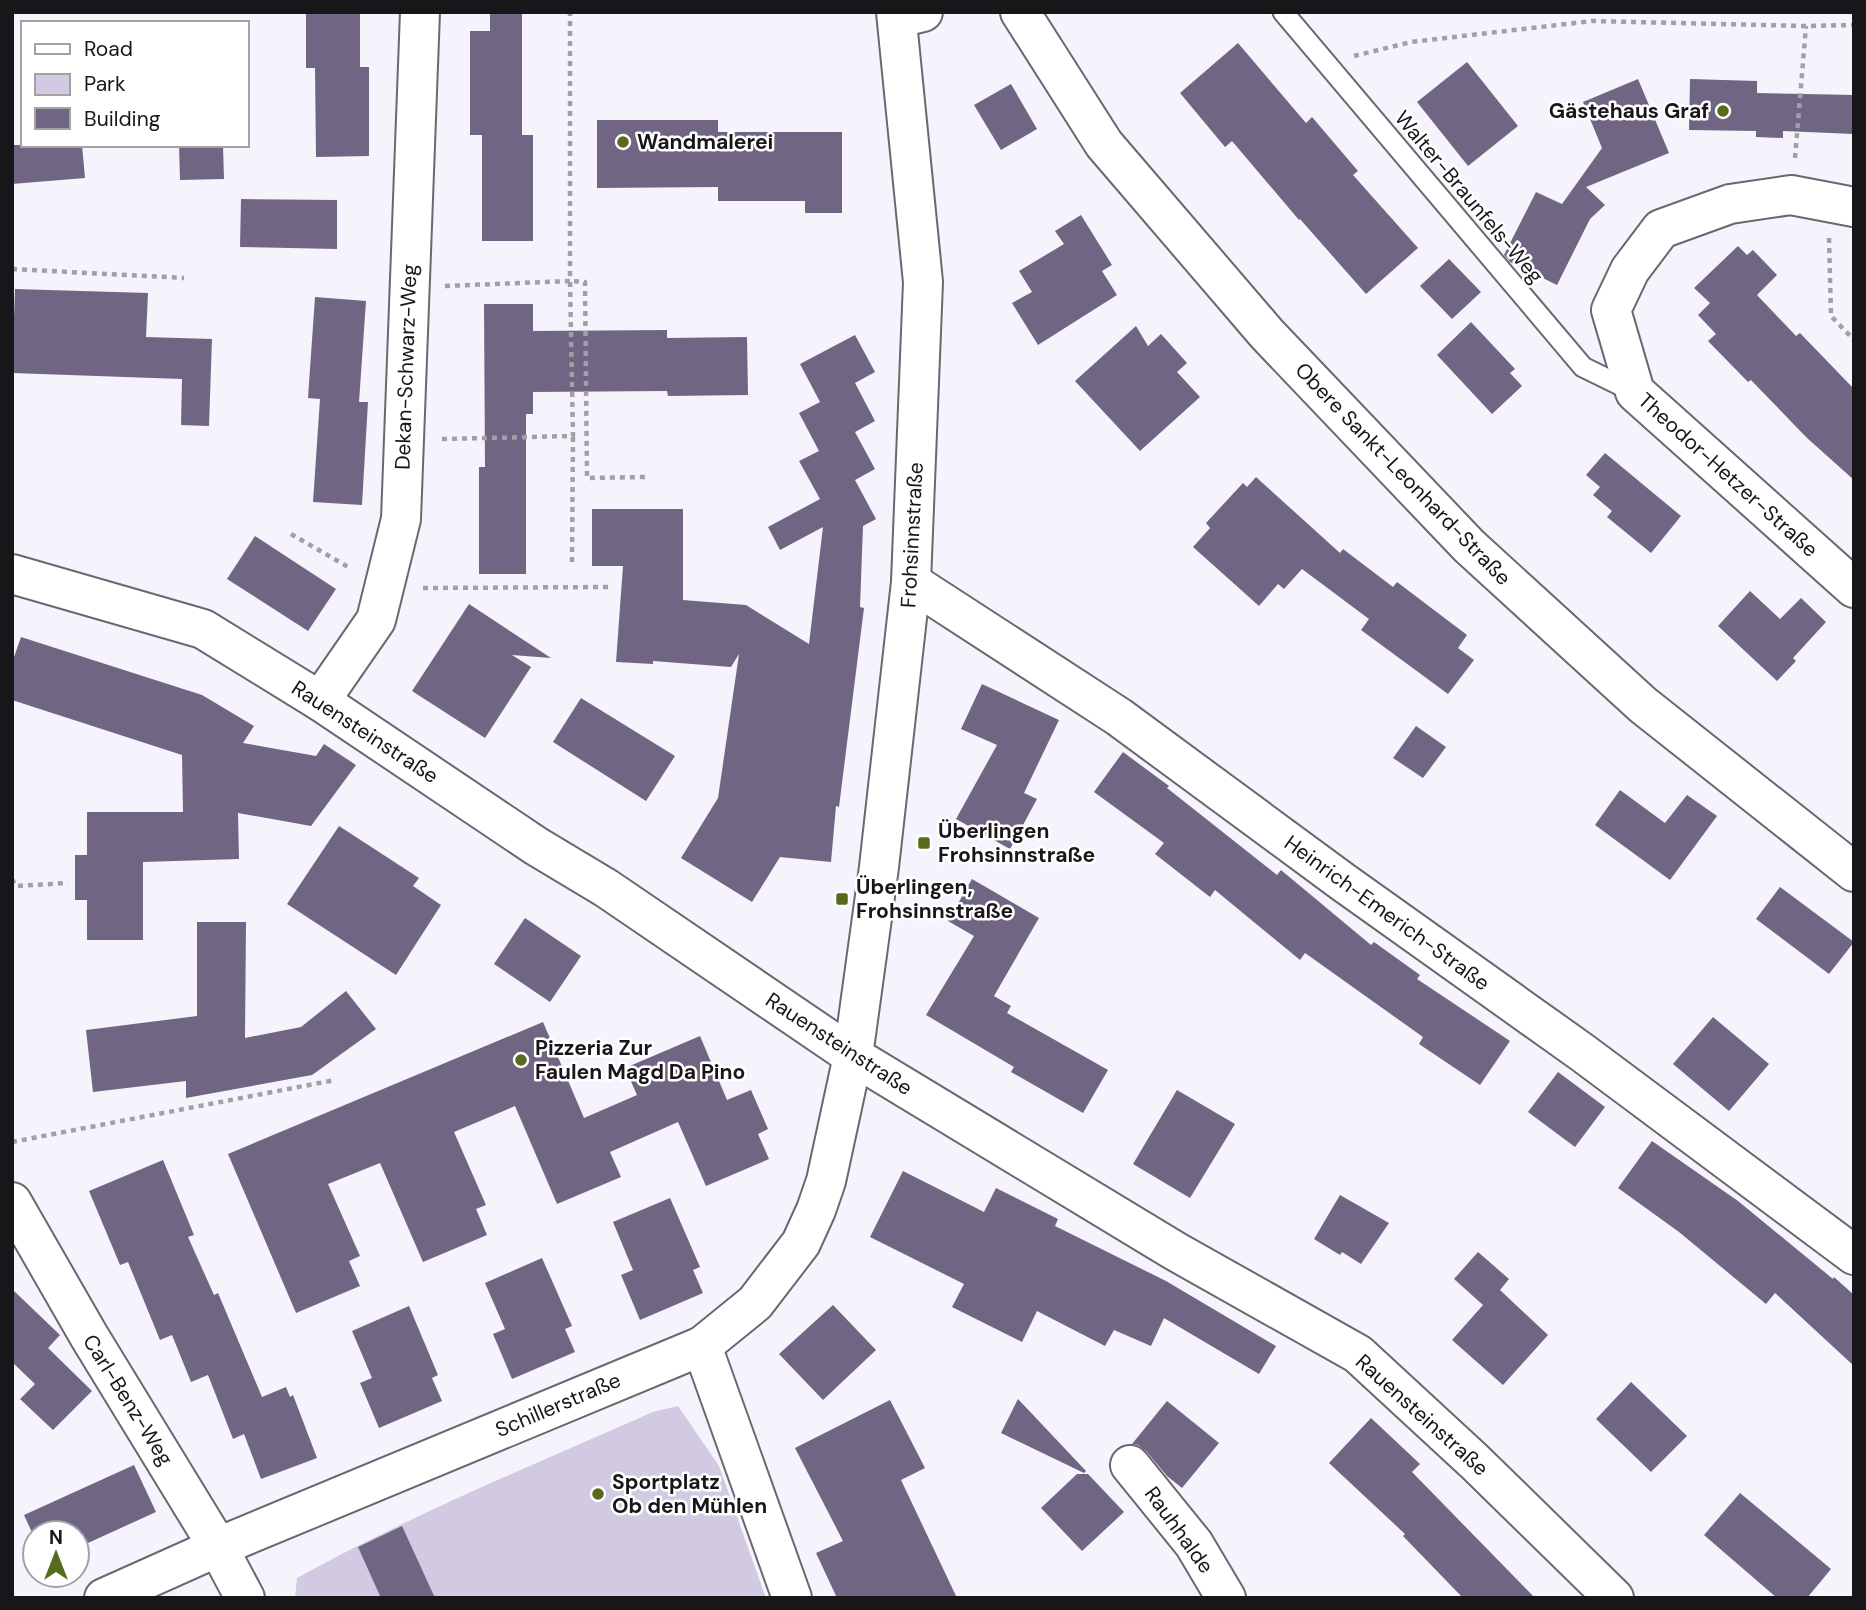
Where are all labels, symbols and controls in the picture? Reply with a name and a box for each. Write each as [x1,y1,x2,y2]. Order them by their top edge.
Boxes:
legend [21,21,248,147]
text: Road [84,35,133,63]
text: Park [84,70,126,98]
place label: Gästehaus Graf [1549,97,1709,125]
marker: Gästehaus Graf [1715,103,1731,119]
text: Building [84,105,161,133]
street label: Walter-Braunfels-Weg [1388,105,1550,290]
place label: Wandmalerei [637,128,773,156]
marker: Wandmalerei [615,134,631,150]
street label: Dekan-Schwarz-Weg [388,263,424,470]
street label: Obere Sankt-Leonhard-Straße [1289,357,1517,592]
street label: Theodor-Hetzer-Straße [1632,387,1824,563]
street label: Frohsinnstraße [894,461,930,609]
street label: Rauensteinstraße [286,674,444,790]
place label: Überlingen Frohsinnstraße [938,817,1095,869]
street label: Heinrich-Emerich-Straße [1279,829,1495,997]
marker: Überlingen Frohsinnstraße [916,835,932,851]
place label: Überlingen, Frohsinnstraße [856,873,1013,925]
marker: Überlingen, Frohsinnstraße [834,891,850,907]
street label: Rauensteinstraße [760,986,918,1102]
place label: Pizzeria Zur Faulen Magd Da Pino [535,1034,745,1086]
marker: Pizzeria Zur Faulen Magd Da Pino [513,1052,529,1068]
street label: Carl-Benz-Weg [76,1329,180,1471]
street label: Rauensteinstraße [1350,1348,1494,1482]
street label: Schillerstraße [491,1366,625,1444]
place label: Sportplatz Ob den Mühlen [612,1468,767,1520]
street label: Rauhhalde [1138,1481,1220,1579]
marker: Sportplatz Ob den Mühlen [590,1486,606,1502]
north arrow [21,1519,91,1589]
text: N [49,1525,63,1550]

